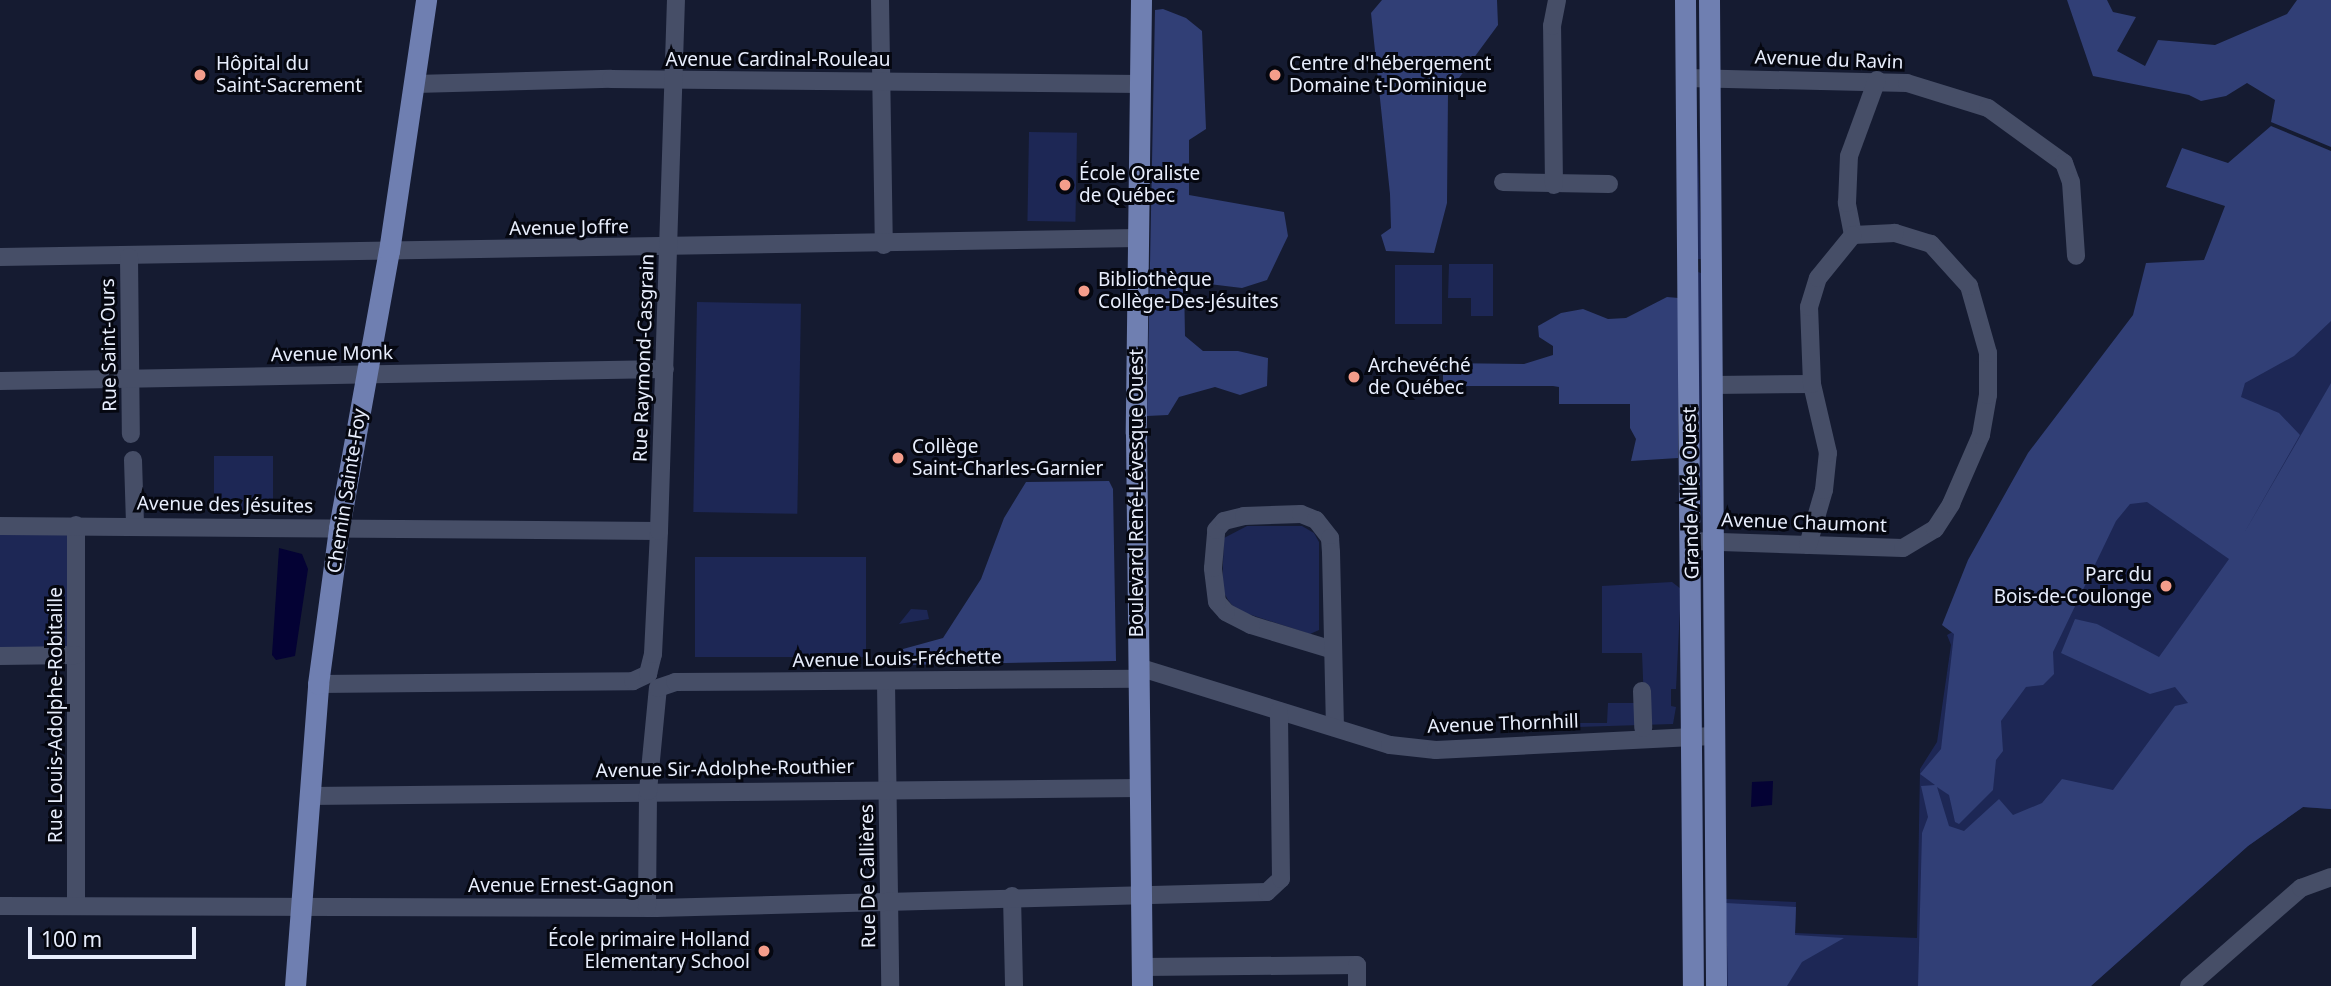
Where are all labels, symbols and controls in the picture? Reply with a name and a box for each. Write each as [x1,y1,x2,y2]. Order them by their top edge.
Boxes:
street label: Avenue du Ravin [1754,46,1904,74]
street label: Avenue Cardinal-Rouleau [666,49,890,71]
place label: Hôpital du Saint-Sacrement [216,53,362,97]
place label: Centre d'hébergement Domaine t-Dominique [1289,53,1491,97]
marker: Hôpital du Saint-Sacrement [190,65,210,85]
marker: Centre d'hébergement Domaine t-Dominique [1267,67,1283,83]
place label: École Oraliste de Québec [1079,163,1200,207]
marker: École Oraliste de Québec [1057,177,1073,193]
street label: Avenue Joffre [509,216,629,240]
street label: Rue Raymond-Casgrain [629,253,659,463]
place label: Bibliothèque Collège-Des-Jésuites [1098,269,1279,313]
street label: Rue Saint-Ours [96,278,122,412]
marker: Bibliothèque Collège-Des-Jésuites [1076,283,1092,299]
street label: Avenue Monk [271,342,393,366]
street label: Boulevard René-Lévesque Ouest [1126,349,1148,637]
place label: Archevéché de Québec [1368,355,1471,399]
marker: Archevéché de Québec [1346,369,1362,385]
street label: Chemin Sainte-Foy [323,407,371,575]
street label: Grande Allée Ouest [1678,407,1704,579]
place label: Collège Saint-Charles-Garnier [912,436,1103,480]
marker: Collège Saint-Charles-Garnier [890,450,906,466]
street label: Avenue des Jésuites [137,492,313,518]
street label: Avenue Chaumont [1721,509,1887,537]
place label: Parc du Bois-de-Coulonge [1994,564,2152,608]
marker: Parc du Bois-de-Coulonge [2158,578,2174,594]
street label: Rue Louis-Adolphe-Robitaille [45,587,67,843]
street label: Avenue Louis-Fréchette [792,646,1002,672]
street label: Avenue Thornhill [1427,710,1579,738]
street label: Avenue Sir-Adolphe-Routhier [596,755,854,783]
street label: Rue De Callières [855,804,881,948]
street label: Avenue Ernest-Gagnon [468,875,674,897]
scale bar [32,912,200,956]
text: 100 m [41,925,102,953]
place label: École primaire Holland Elementary School [548,929,750,973]
marker: École primaire Holland Elementary School [756,943,772,959]

